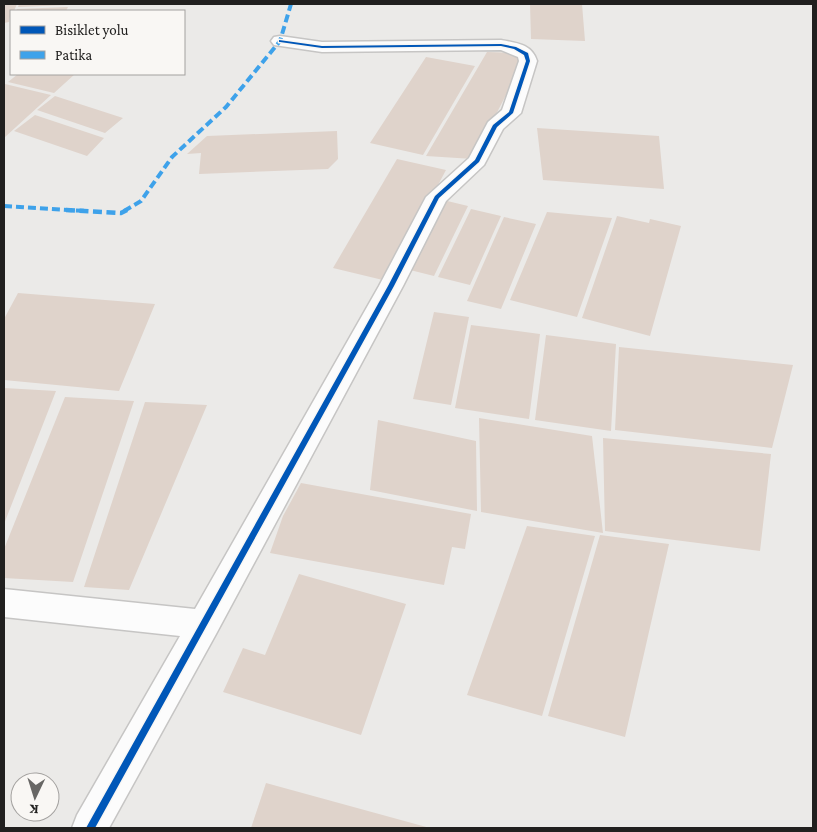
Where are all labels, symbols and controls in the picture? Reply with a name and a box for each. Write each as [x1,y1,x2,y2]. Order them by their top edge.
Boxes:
legend [10,10,185,75]
text: Bisiklet yolu [55,22,129,39]
text: Patika [55,47,92,63]
north arrow [10,772,60,822]
text: K [28,802,39,818]

